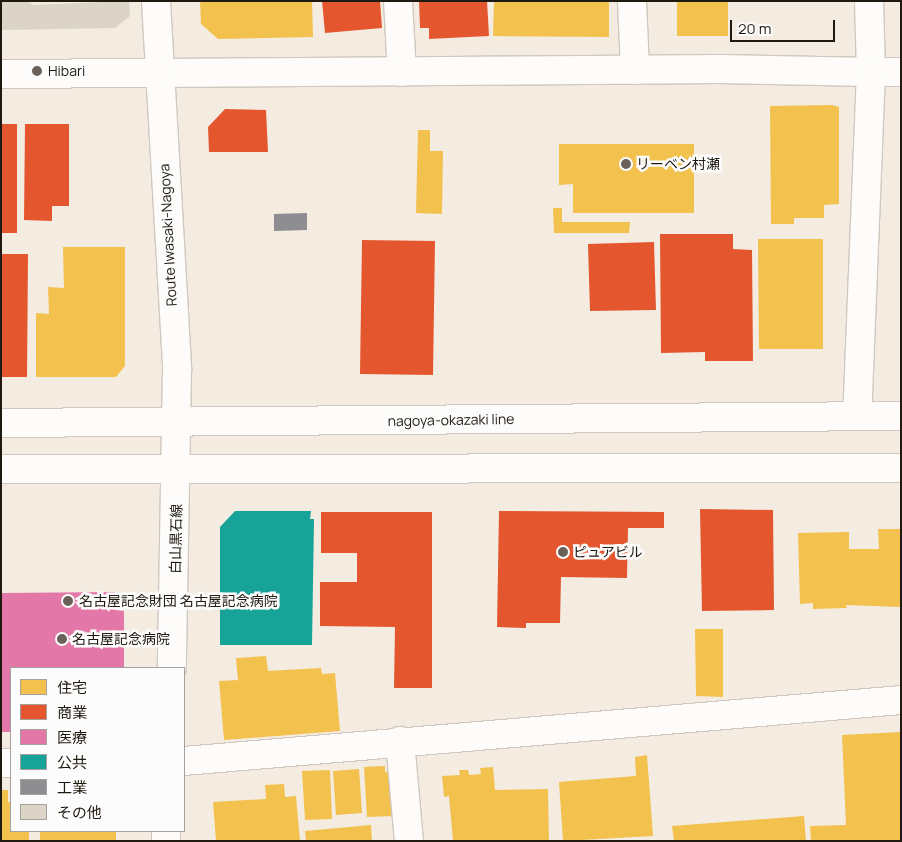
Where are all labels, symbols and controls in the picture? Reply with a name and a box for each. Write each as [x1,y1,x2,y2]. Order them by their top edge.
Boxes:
scale bar [732,10,837,42]
text: 20 m [738,18,771,39]
place label: Hibari [48,63,85,79]
marker: Hibari [30,64,44,78]
place label: リーベン村瀬 [636,156,720,172]
marker: リーベン村瀬 [620,158,632,170]
street label: Route Iwasaki-Nagoya [156,163,180,307]
street label: nagoya-okazaki line [387,410,515,430]
street label: 白山黒石線 [167,504,185,574]
place label: ピュアビル [573,544,643,560]
marker: ピュアビル [557,546,569,558]
place label: 名古屋記念財団 名古屋記念病院 [79,593,278,609]
marker: 名古屋記念財団 名古屋記念病院 [61,594,75,608]
place label: 名古屋記念病院 [72,631,170,647]
marker: 名古屋記念病院 [56,633,68,645]
legend [10,667,185,832]
text: 住宅 [57,677,87,698]
text: 商業 [57,702,87,723]
text: 医療 [57,727,87,748]
text: 公共 [57,752,87,773]
text: 工業 [57,777,87,798]
text: その他 [57,802,102,823]

